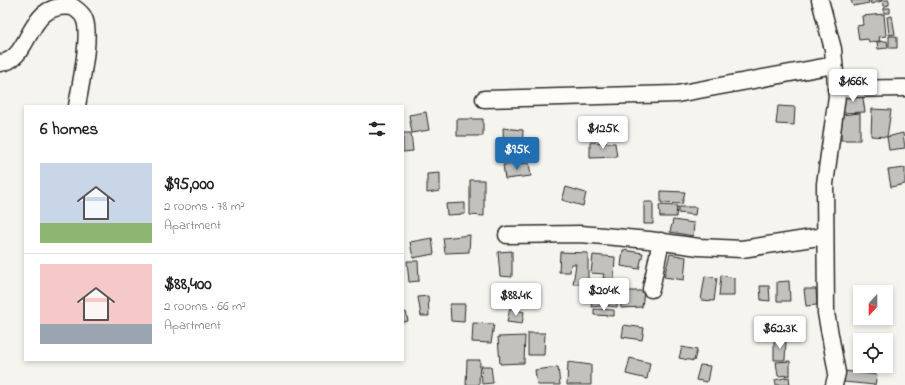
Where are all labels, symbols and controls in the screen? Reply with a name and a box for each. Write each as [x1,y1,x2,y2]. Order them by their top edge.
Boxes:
pin: $166K [825,69,881,103]
text: $166K [838,72,868,91]
pin: $125K [575,116,631,150]
text: 6 homes [40,117,98,142]
icon: filters [366,118,388,140]
text: $125K [587,119,619,138]
pin: $95K [493,137,541,171]
text: $95K [504,140,530,159]
text: $95,000 [164,172,214,197]
icon: home [72,179,120,227]
text: 2 rooms · 78 m² [164,197,245,216]
text: Apartment [164,216,221,235]
text: $88,400 [164,272,212,297]
pin: $204K [576,278,632,312]
icon: home [72,280,120,328]
text: $204K [588,281,620,300]
pin: $88.4K [483,283,549,317]
north arrow [853,285,893,325]
map controls [853,285,893,373]
text: $88.4K [500,286,532,305]
text: 2 rooms · 66 m² [164,297,246,316]
text: Apartment [164,316,221,335]
pin: $62.3K [747,316,813,350]
text: $62.3K [763,319,797,338]
button: locate [853,333,893,373]

